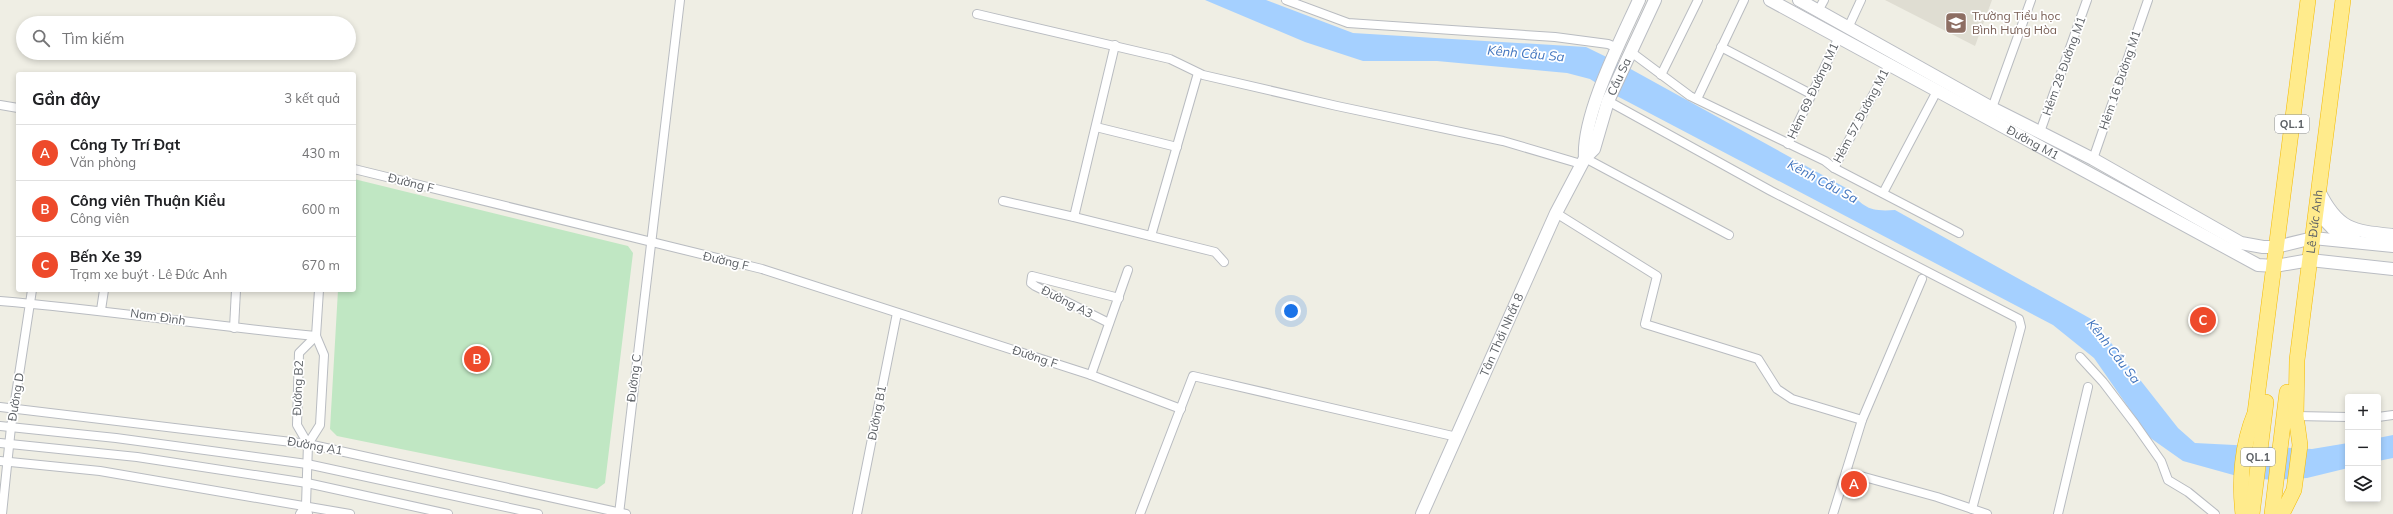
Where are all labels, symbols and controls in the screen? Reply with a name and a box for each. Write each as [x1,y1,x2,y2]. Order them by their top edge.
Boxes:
place label: Trường Tiểu học Bình Hưng Hòa [1972,8,2060,37]
school or university icon: Trường Tiểu học Bình Hưng Hòa [1943,10,1969,36]
street label: Hẻm 28 Đường M1 [2039,14,2088,118]
search box [16,16,356,60]
icon: search [30,27,52,49]
street label: Hẻm 16 Đường M1 [2095,28,2144,132]
text: Tìm kiếm [62,29,124,48]
street label: Hẻm 69 Đường M1 [1784,40,1841,141]
water label: Kênh Cầu Sa [1487,42,1565,64]
street label: Cầu Sa [1603,55,1634,98]
street label: Hẻm 57 Đường M1 [1829,66,1892,165]
text: Gần đây [32,88,100,109]
text: 3 kết quả [284,90,340,106]
road number: QL.1 [2275,115,2309,133]
street label: Đường M1 [2004,122,2062,163]
text: Công Ty Trí Đạt [70,135,180,154]
text: A [40,145,50,161]
text: 430 m [302,145,340,161]
text: Văn phòng [70,154,136,170]
water label: Kênh Cầu Sa [1785,156,1861,206]
street label: Đường F [387,170,436,196]
street label: Lê Đức Anh [2303,189,2326,254]
text: Công viên Thuận Kiều [70,191,225,210]
text: B [41,201,49,217]
text: 600 m [302,201,340,217]
text: Công viên [70,210,129,226]
text: Bến Xe 39 [70,247,142,266]
street label: Đường F [702,248,751,273]
text: C [41,257,49,273]
text: 670 m [302,257,340,273]
text: Trạm xe buýt · Lê Đức Anh [70,266,227,282]
street label: Đường A3 [1039,282,1096,321]
street label: Tân Thới Nhất 8 [1476,291,1526,379]
your location [1281,301,1301,321]
street label: Nam Đình [129,305,187,328]
pin: C [2190,305,2216,335]
water label: Kênh Cầu Sa [2084,316,2144,387]
street label: Đường F [1011,342,1060,371]
pin: B [464,344,490,374]
street label: Đường C [623,353,644,403]
street label: Đường B2 [289,360,306,416]
street label: Đường D [4,371,27,422]
street label: Đường B1 [864,384,889,442]
map controls [2345,394,2381,502]
button: + [2345,394,2381,430]
button: − [2345,430,2381,466]
street label: Đường A1 [286,433,344,458]
road number: QL.1 [2241,448,2275,466]
button: layers [2345,466,2381,502]
pin: A [1841,469,1867,499]

